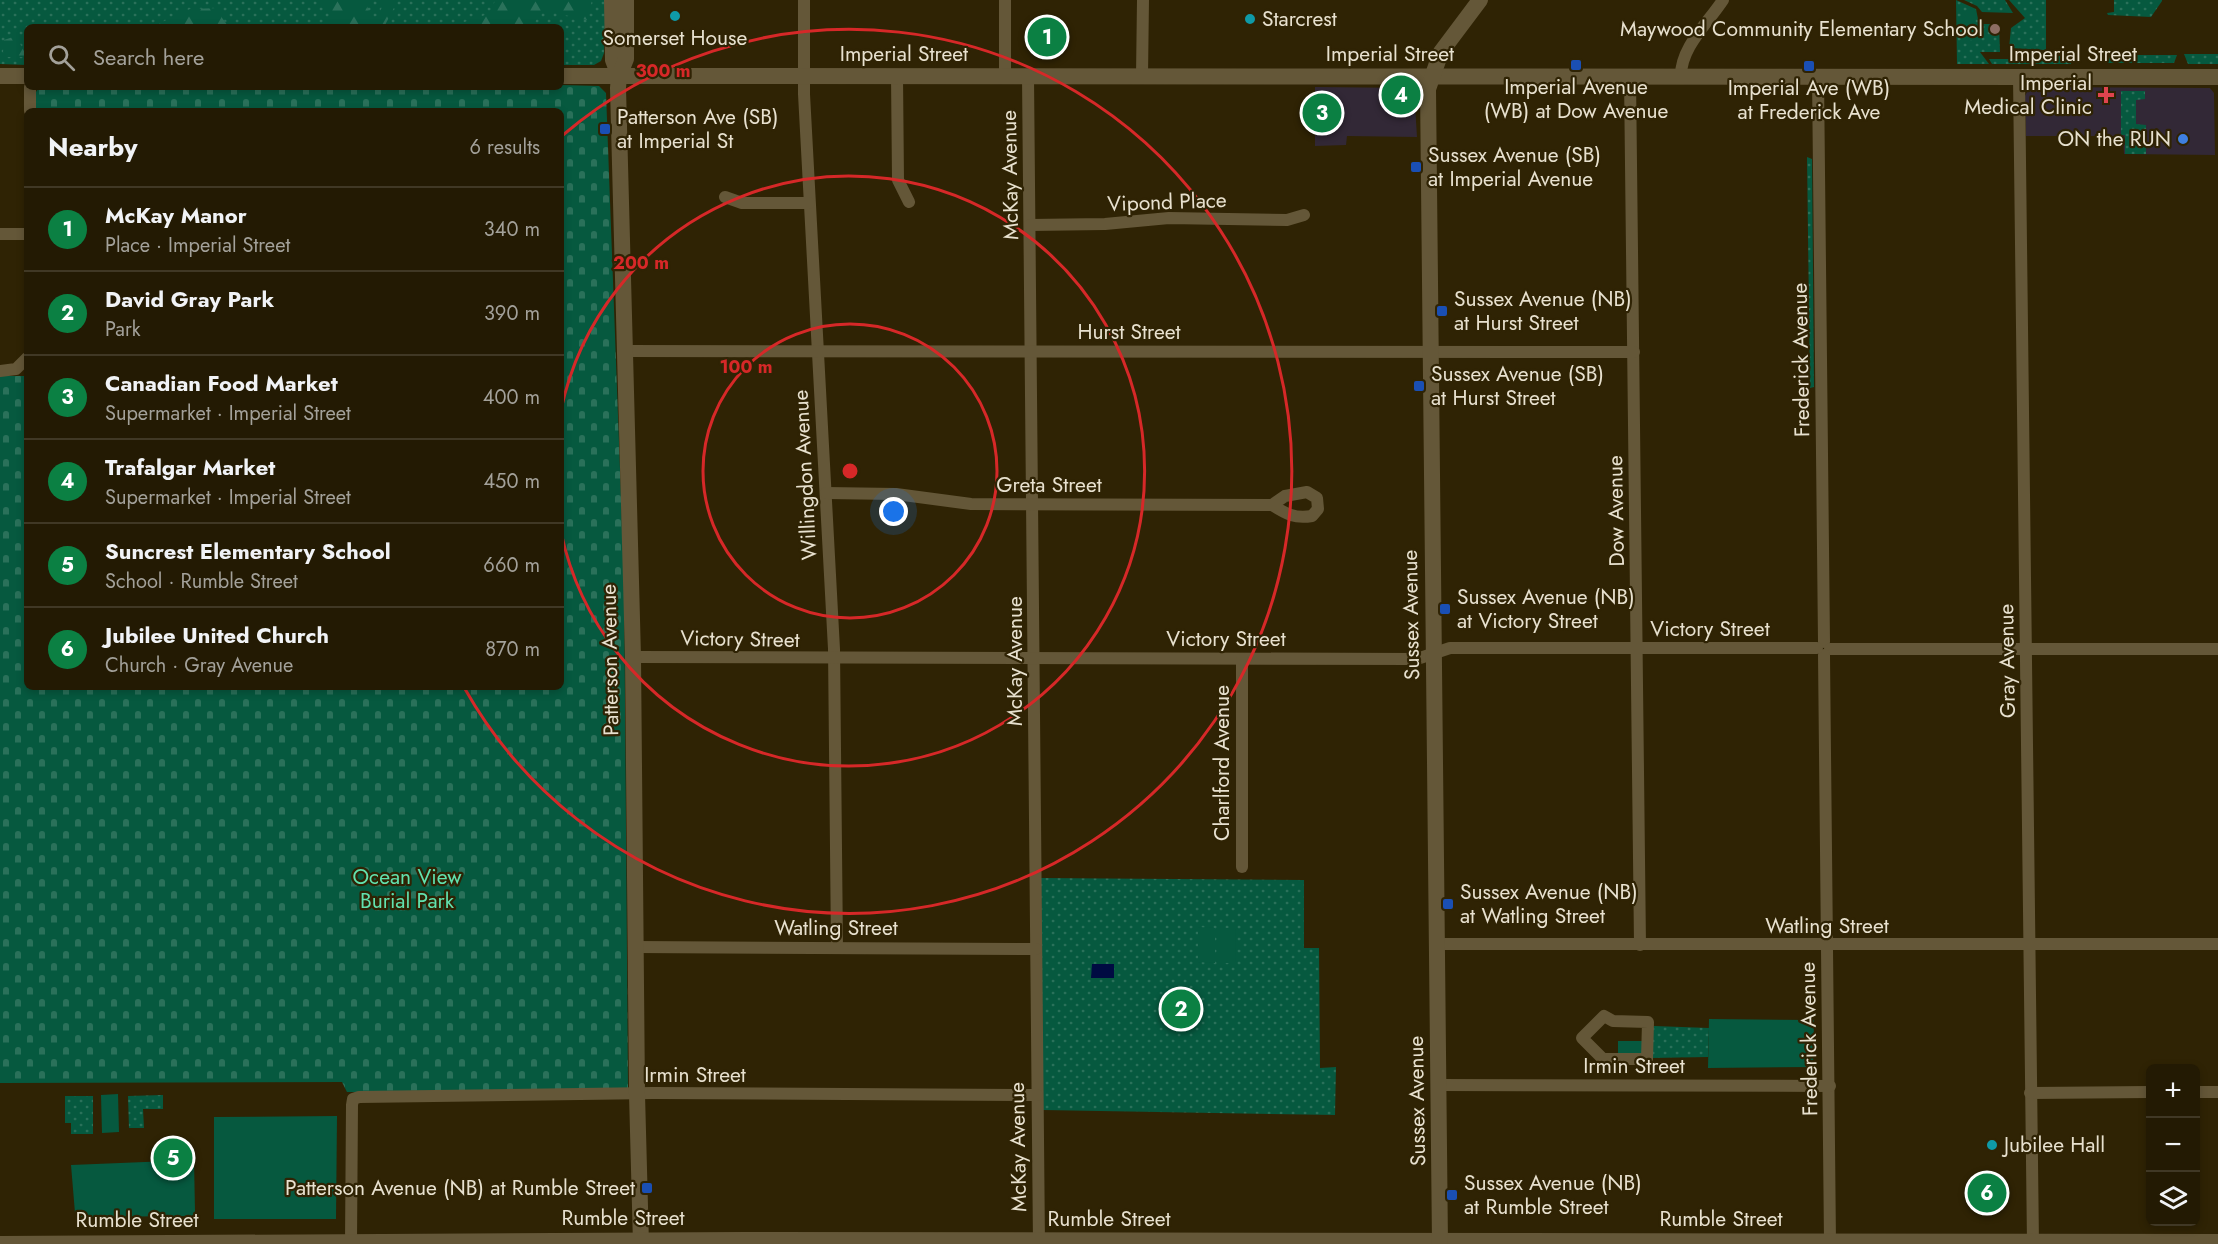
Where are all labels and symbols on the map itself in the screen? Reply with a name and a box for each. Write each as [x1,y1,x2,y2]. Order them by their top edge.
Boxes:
place label: Starcrest [1262,4,1337,34]
marker: Somerset House [668,9,682,23]
marker: Starcrest [1243,12,1257,26]
place label: Maywood Community Elementary School [1620,14,1983,44]
pin: 1 [1028,15,1066,60]
marker: Maywood Community Elementary School [1988,22,2002,36]
place label: Somerset House [603,23,748,53]
street label: Imperial Street [840,39,968,69]
street label: Imperial Street [1326,39,1454,69]
street label: Imperial Street [2009,39,2137,69]
text: 300 m [635,58,691,84]
marker: Imperial Avenue (WB) at Dow Avenue [1569,58,1583,72]
marker: Imperial Ave (WB) at Frederick Ave [1802,59,1816,73]
place label: Imperial Medical Clinic [1964,68,2092,122]
pin: 4 [1382,72,1420,118]
place label: Imperial Avenue (WB) at Dow Avenue [1484,72,1669,126]
place label: Imperial Ave (WB) at Frederick Ave [1728,73,1890,127]
marker: Imperial Medical Clinic [2097,86,2115,104]
pin: 3 [1302,90,1342,136]
place label: Patterson Ave (SB) at Imperial St [617,102,778,156]
street label: McKay Avenue [994,110,1026,240]
marker: Patterson Ave (SB) at Imperial St [598,122,612,136]
place label: ON the RUN [2057,124,2171,154]
marker: ON the RUN [2176,132,2190,146]
place label: Sussex Avenue (SB) at Imperial Avenue [1428,140,1601,194]
marker: Sussex Avenue (SB) at Imperial Avenue [1409,160,1423,174]
street label: Vipond Place [1107,185,1227,219]
text: 200 m [613,250,669,276]
street label: Frederick Avenue [1785,282,1817,437]
place label: Sussex Avenue (NB) at Hurst Street [1454,284,1632,338]
marker: Sussex Avenue (NB) at Hurst Street [1435,304,1449,318]
street label: Hurst Street [1077,317,1181,347]
text: 100 m [719,354,773,380]
place label: Sussex Avenue (SB) at Hurst Street [1431,359,1604,413]
marker: Sussex Avenue (SB) at Hurst Street [1412,379,1426,393]
street label: Willingdon Avenue [786,389,824,561]
street label: Dow Avenue [1600,455,1632,567]
centre of rings [840,461,860,481]
street label: Greta Street [996,470,1102,500]
your location [879,497,908,526]
street label: Sussex Avenue [1395,549,1427,681]
place label: Sussex Avenue (NB) at Victory Street [1457,582,1635,636]
street label: Patterson Avenue [594,584,626,736]
street label: McKay Avenue [1000,596,1030,726]
marker: Sussex Avenue (NB) at Victory Street [1438,602,1452,616]
street label: Gray Avenue [1991,603,2023,718]
street label: Victory Street [1650,614,1770,644]
street label: Victory Street [680,623,800,655]
street label: Victory Street [1166,624,1286,654]
street label: Charlford Avenue [1207,685,1237,841]
park label: Ocean View Burial Park [353,862,462,916]
place label: Sussex Avenue (NB) at Watling Street [1460,877,1638,931]
marker: Sussex Avenue (NB) at Watling Street [1441,897,1455,911]
street label: Watling Street [1765,911,1889,941]
street label: Watling Street [774,913,898,943]
street label: Frederick Avenue [1793,961,1825,1116]
pin: 2 [1162,986,1200,1032]
street label: Sussex Avenue [1401,1035,1433,1167]
street label: Irmin Street [1583,1051,1685,1081]
street label: Irmin Street [644,1060,746,1090]
street label: McKay Avenue [1002,1082,1034,1212]
place label: Jubilee Hall [2001,1130,2105,1160]
pin: 5 [154,1136,192,1180]
marker: Jubilee Hall [1985,1138,1999,1152]
place label: Sussex Avenue (NB) at Rumble Street [1464,1168,1642,1222]
pin: 6 [1968,1170,2006,1216]
place label: Patterson Avenue (NB) at Rumble Street [285,1173,635,1203]
marker: Patterson Avenue (NB) at Rumble Street [640,1181,654,1195]
marker: Sussex Avenue (NB) at Rumble Street [1445,1188,1459,1202]
street label: Rumble Street [561,1203,685,1233]
street label: Rumble Street [1047,1204,1171,1234]
street label: Rumble Street [1659,1204,1783,1234]
street label: Rumble Street [75,1205,199,1235]

